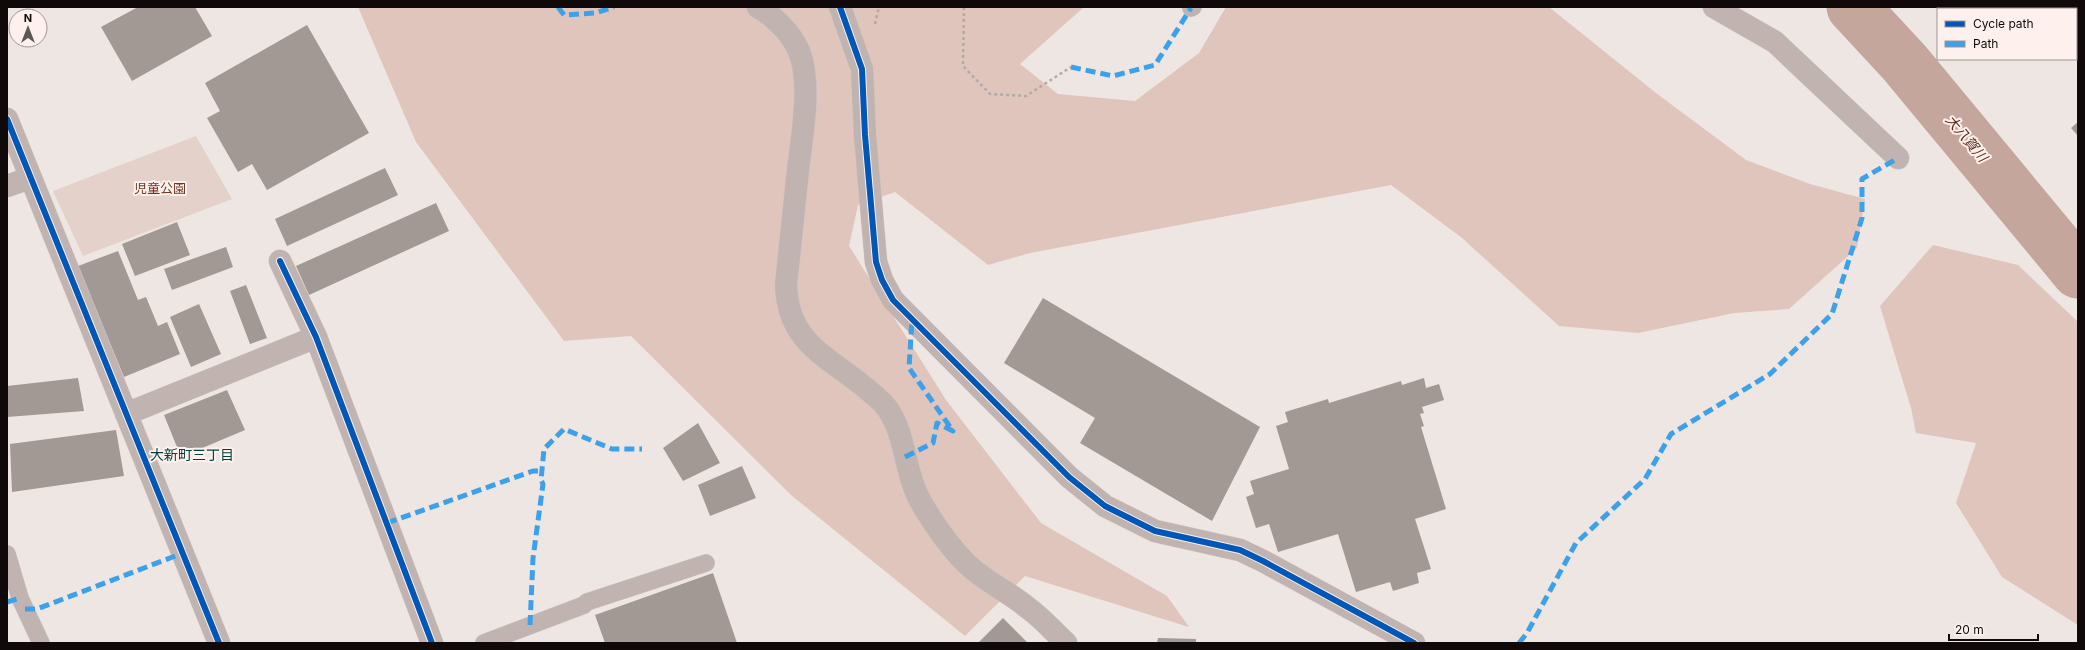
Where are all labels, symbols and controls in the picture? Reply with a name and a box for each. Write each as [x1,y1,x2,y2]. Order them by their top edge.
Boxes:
north arrow [8,8,48,48]
legend [1937,8,2077,60]
text: N [24,11,32,25]
text: Cycle path [1973,16,2034,31]
text: Path [1973,36,1998,51]
water label: 大八賀川 [1942,111,1993,166]
park label: 児童公園 [134,180,186,196]
district label: 大新町三丁目 [150,446,234,463]
scale bar [1949,616,2038,642]
text: 20 m [1955,622,1984,637]

